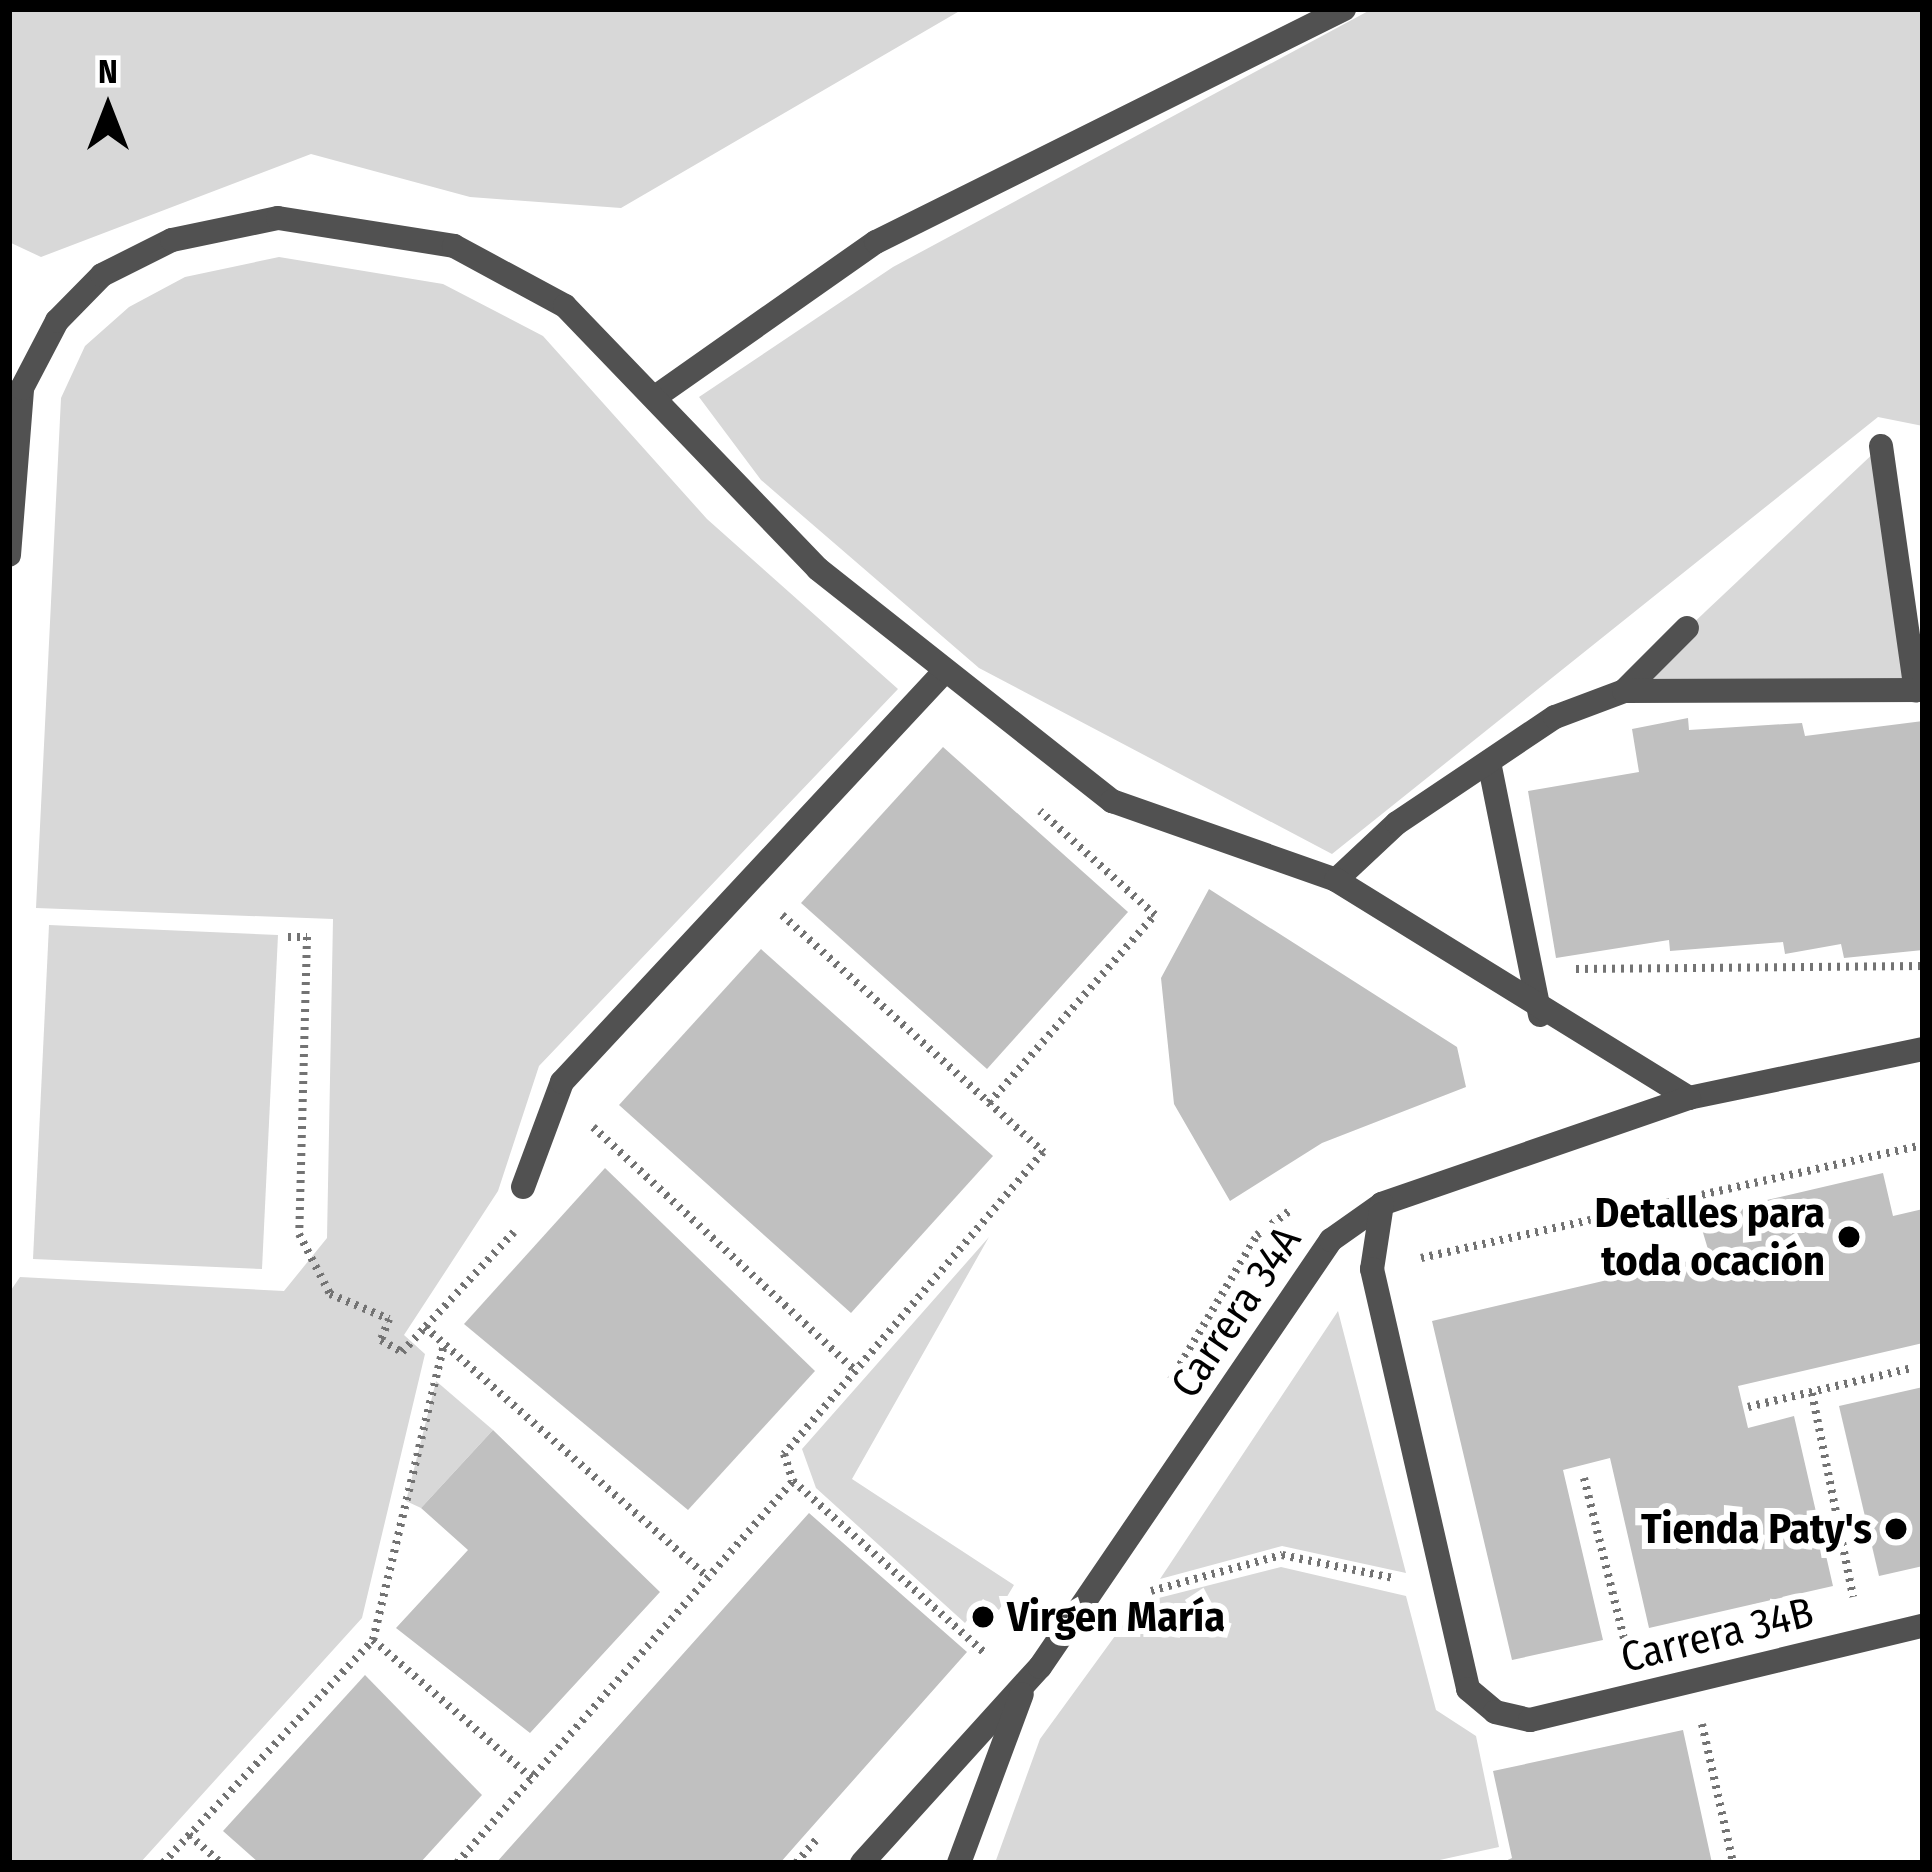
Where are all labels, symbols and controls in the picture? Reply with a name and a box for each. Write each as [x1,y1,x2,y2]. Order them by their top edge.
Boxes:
north arrow [48,48,168,168]
text: N [98,52,118,92]
place label: Detalles para toda ocación [1594,1188,1825,1286]
street label: Carrera 34A [1160,1217,1312,1407]
marker: Detalles para toda ocación [1836,1224,1862,1250]
place label: Tienda Paty's [1641,1504,1872,1554]
marker: Tienda Paty's [1883,1516,1909,1542]
street label: Carrera 34B [1616,1587,1818,1683]
place label: Virgen María [1007,1592,1225,1642]
marker: Virgen María [970,1604,996,1630]

